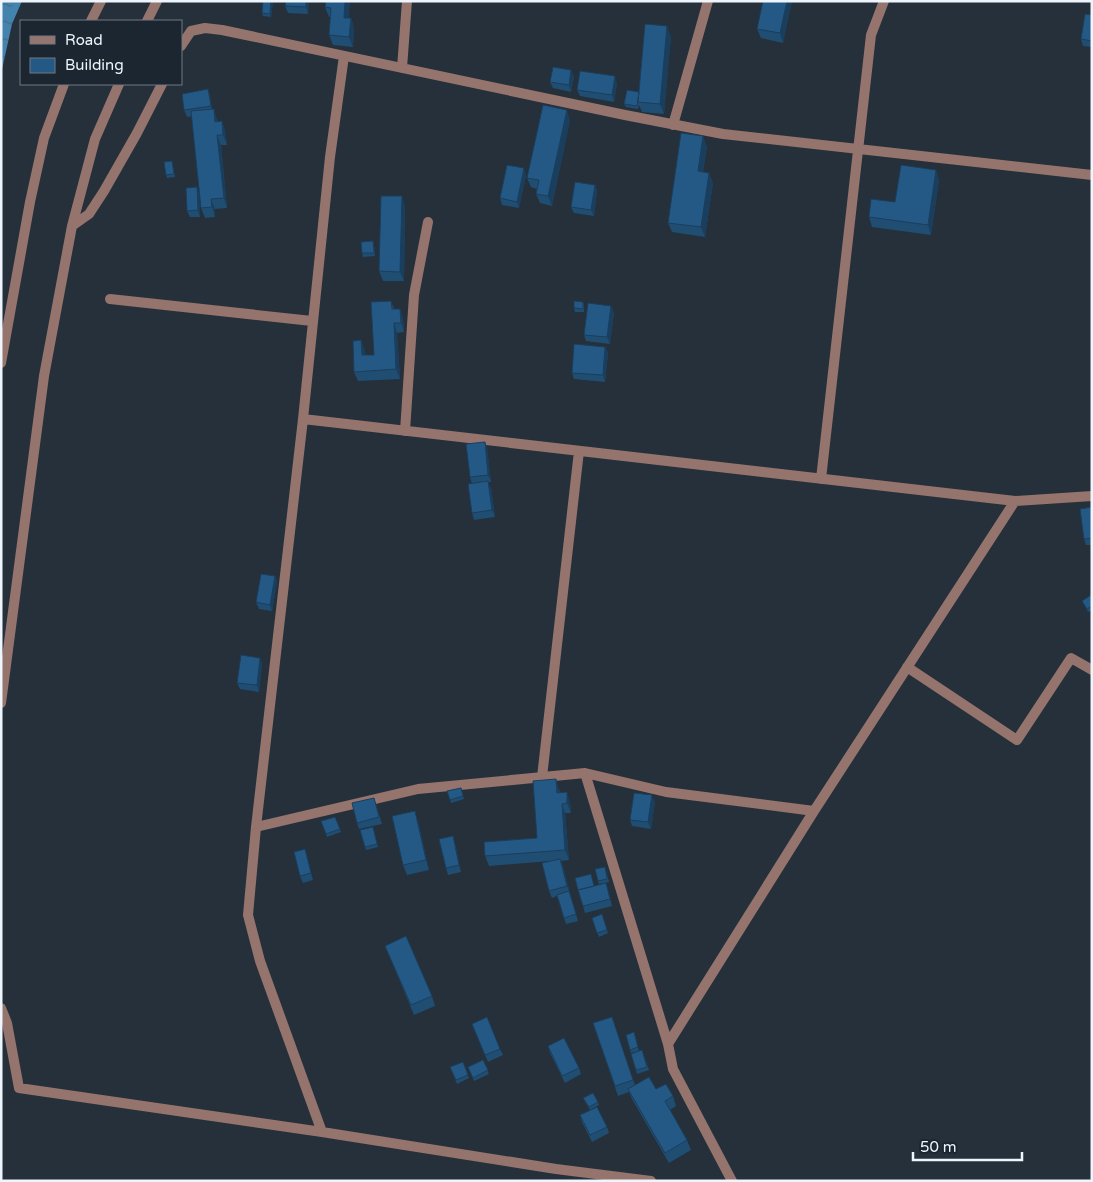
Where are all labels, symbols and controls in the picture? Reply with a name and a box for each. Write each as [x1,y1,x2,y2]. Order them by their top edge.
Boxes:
legend [20,20,182,85]
text: Road [65,31,103,49]
text: Building [65,56,124,74]
scale bar [913,1130,1022,1162]
text: 50 m [920,1138,957,1156]

